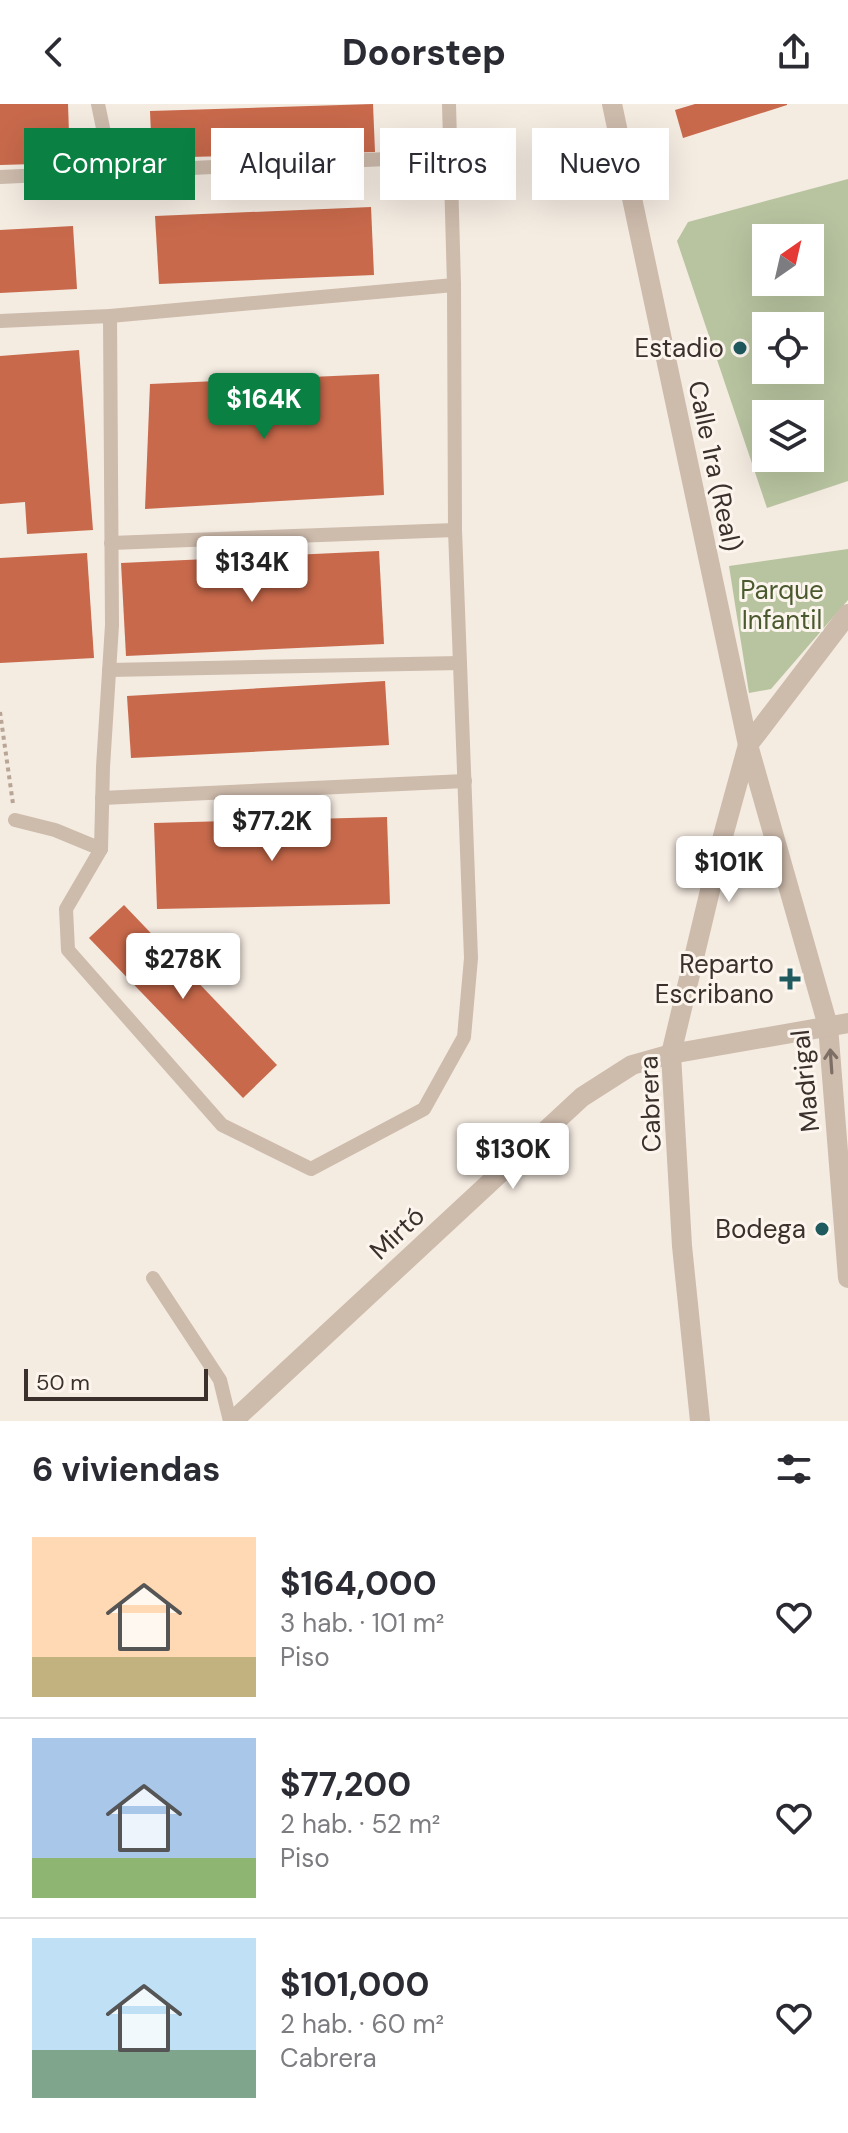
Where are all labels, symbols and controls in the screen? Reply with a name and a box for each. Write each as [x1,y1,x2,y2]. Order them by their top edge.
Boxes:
text: Doorstep [342,29,506,76]
icon: back [32,30,76,74]
icon: share [772,30,816,74]
chip: Comprar [24,128,195,200]
chip: Alquilar [211,128,364,200]
chip: Filtros [380,128,516,200]
chip: Nuevo [532,128,669,200]
north arrow [752,224,824,296]
map controls [752,224,824,472]
button: locate [752,312,824,384]
place label: Estadio [635,331,724,365]
marker: Estadio [731,339,749,357]
pin: $164K [208,373,320,441]
street label: Calle 1ra (Real) [680,378,750,554]
text: $164K [226,382,302,416]
button: layers [752,400,824,472]
pin: $134K [196,536,308,604]
text: $134K [215,545,289,579]
park label: Parque Infantil [740,573,824,637]
pin: $77.2K [207,795,337,863]
text: $77.2K [232,804,312,838]
pin: $101K [673,836,785,904]
text: $101K [694,845,764,879]
pin: $278K [127,933,239,1001]
text: $278K [144,942,222,976]
place label: Reparto Escribano [655,947,774,1011]
marker: Reparto Escribano [781,970,799,988]
street label: Madrigal [783,1028,827,1134]
one-way arrow [823,1048,838,1075]
street label: Cabrera [631,1055,669,1153]
pin: $130K [457,1123,569,1191]
text: $130K [475,1132,551,1166]
street label: Mirtó [362,1199,432,1267]
place label: Bodega [715,1212,806,1246]
marker: Bodega [813,1220,831,1238]
scale bar [24,1365,208,1401]
text: 50 m [36,1368,90,1397]
text: 6 viviendas [32,1447,220,1492]
icon: filters [772,1447,816,1491]
text: $164,000 [280,1561,437,1606]
icon: home [96,1569,192,1665]
icon: heart [772,1595,816,1639]
text: 3 hab. · 101 m² [280,1606,444,1640]
text: Piso [280,1640,330,1674]
text: $77,200 [280,1762,411,1807]
icon: home [96,1770,192,1866]
icon: heart [772,1796,816,1840]
text: 2 hab. · 52 m² [280,1807,440,1841]
text: Piso [280,1841,330,1875]
text: $101,000 [280,1962,429,2007]
icon: home [96,1970,192,2066]
icon: heart [772,1996,816,2040]
text: 2 hab. · 60 m² [280,2007,444,2041]
text: Cabrera [280,2041,377,2075]

